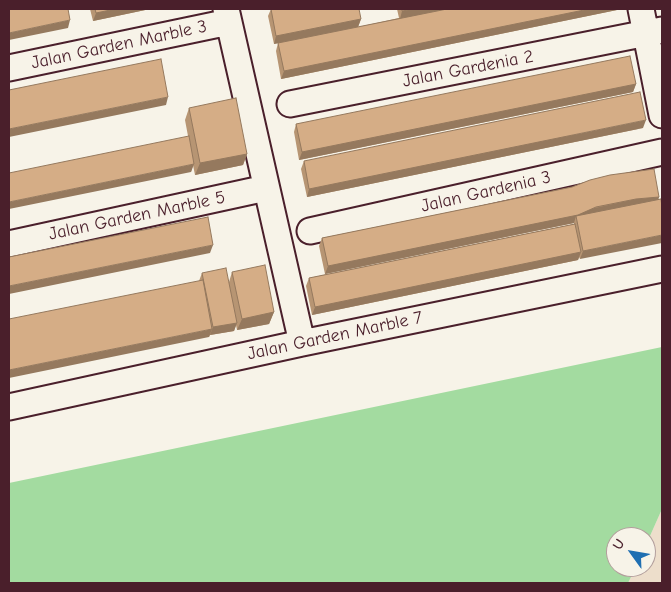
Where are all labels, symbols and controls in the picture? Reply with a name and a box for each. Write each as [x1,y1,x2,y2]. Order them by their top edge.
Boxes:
street label: Jalan Garden Marble 3 [29,16,209,74]
street label: Jalan Gardenia 2 [401,46,535,92]
street label: Jalan Gardenia 3 [419,167,553,217]
street label: Jalan Garden Marble 5 [47,187,227,245]
street label: Jalan Garden Marble 7 [245,307,425,365]
north arrow [606,527,656,577]
text: U [609,536,628,553]

